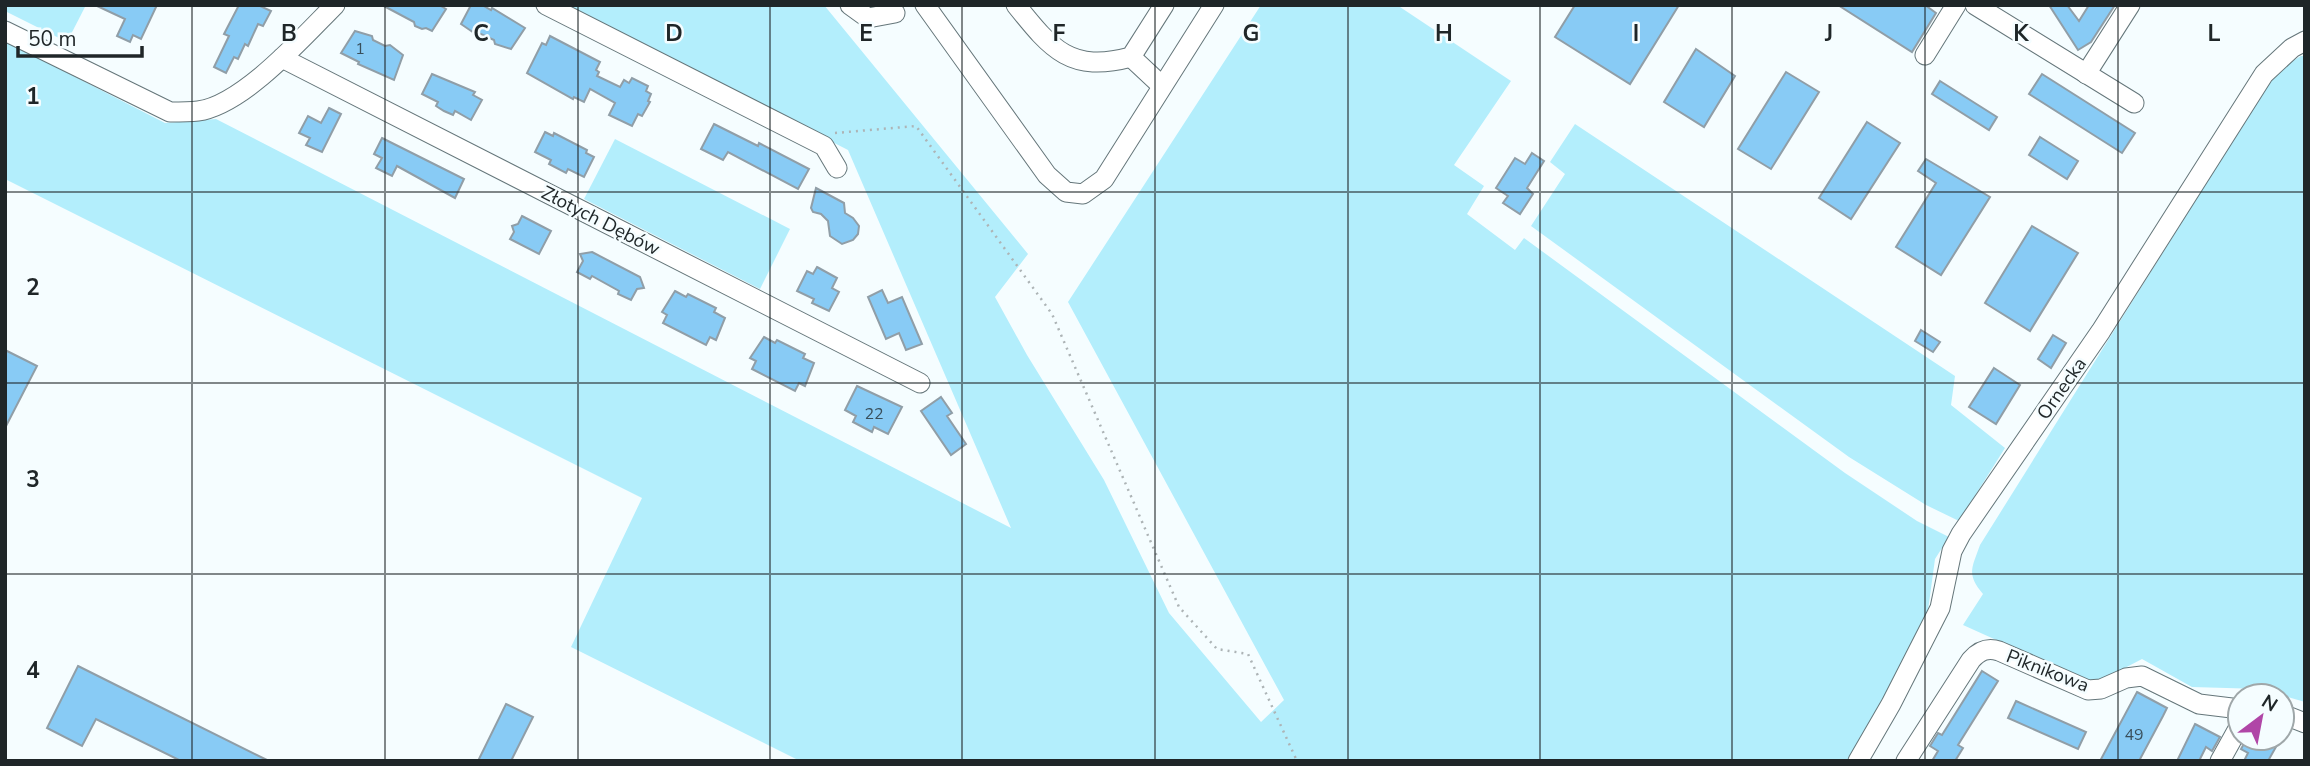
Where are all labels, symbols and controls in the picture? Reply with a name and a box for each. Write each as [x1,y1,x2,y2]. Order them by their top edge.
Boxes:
scale bar [18,14,142,58]
text: B [281,18,297,49]
text: C [473,18,489,49]
text: D [665,18,683,49]
text: E [859,18,873,49]
text: F [1053,18,1066,49]
text: G [1243,18,1259,49]
text: H [1435,18,1453,49]
text: I [1633,18,1639,49]
text: J [1824,18,1833,49]
text: K [2013,18,2029,49]
text: L [2208,18,2221,49]
text: 50 m [28,25,77,53]
house number: 1 [355,38,365,60]
text: 1 [26,81,40,112]
street label: Złotych Dębów [537,180,664,262]
text: 2 [26,272,40,303]
street label: Ornecka [2031,352,2093,425]
house number: 22 [864,403,884,425]
text: 3 [26,464,40,495]
street label: Piknikowa [2003,643,2093,699]
text: 4 [26,655,40,686]
north arrow [2226,682,2296,752]
text: N [2257,689,2282,718]
house number: 49 [2124,724,2144,746]

